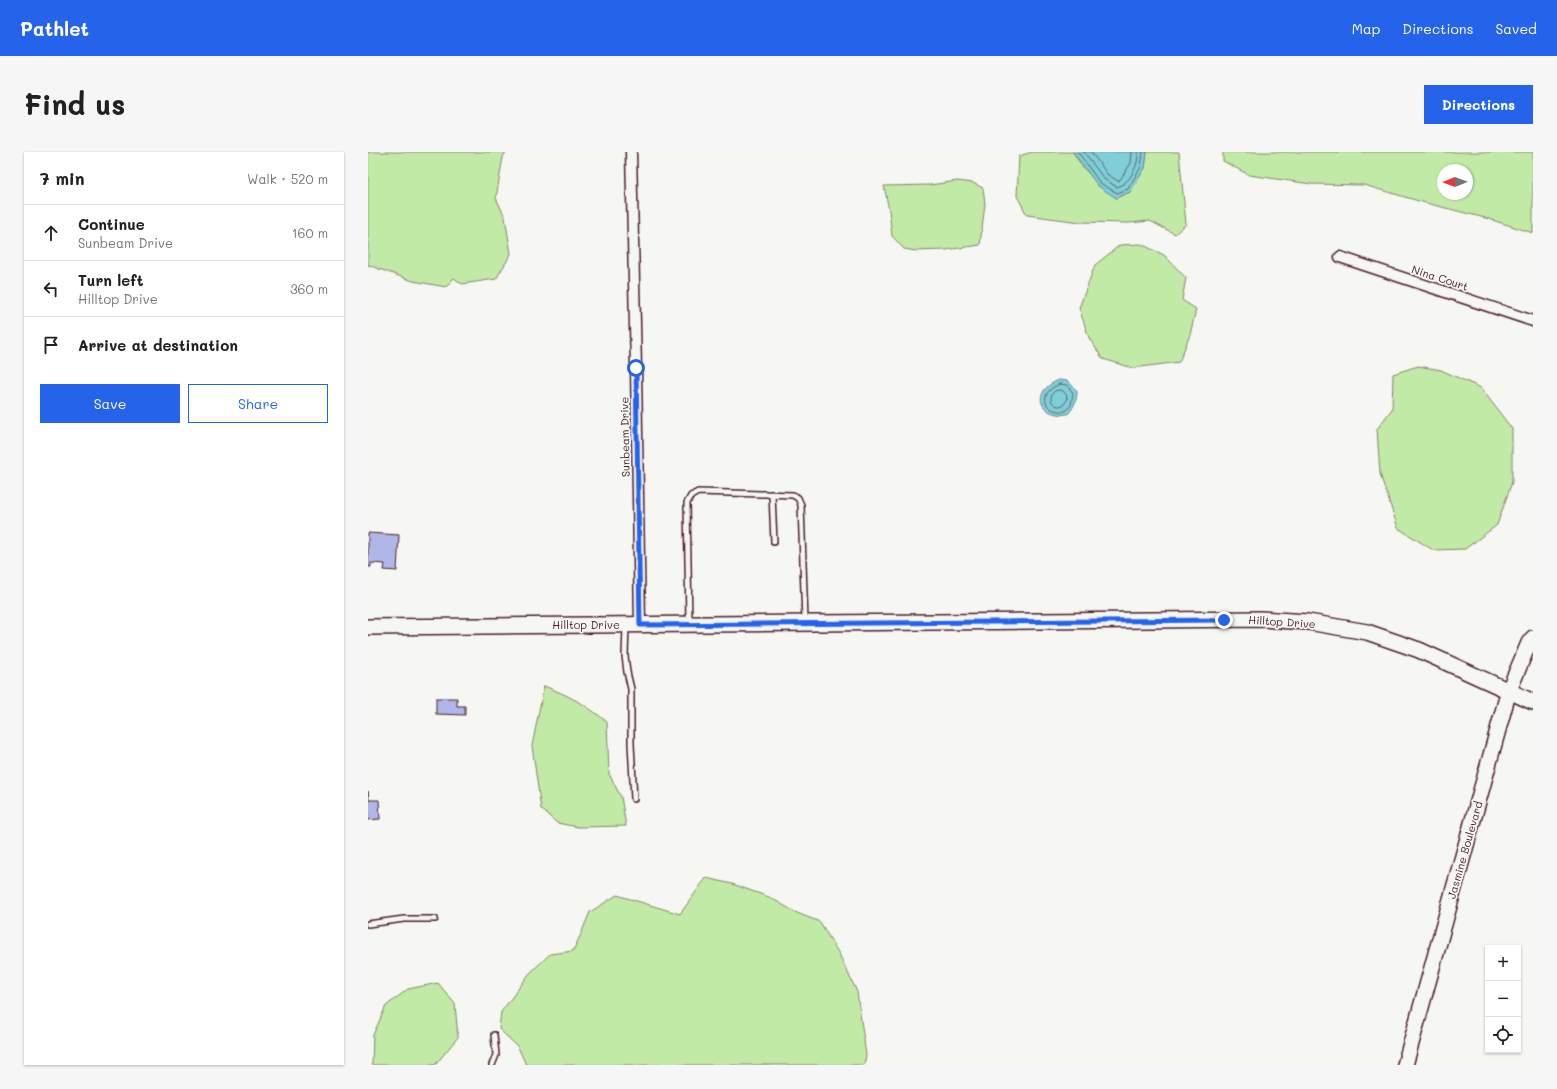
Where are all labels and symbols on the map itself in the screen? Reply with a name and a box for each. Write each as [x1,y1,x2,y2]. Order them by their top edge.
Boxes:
north arrow [1437,164,1473,200]
street label: Nina Court [1410,261,1471,294]
route start [627,359,645,377]
street label: Sunbeam Drive [616,397,633,477]
route end [1215,611,1233,629]
street label: Hilltop Drive [1248,612,1316,631]
street label: Hilltop Drive [552,617,620,632]
street label: Jasmine Boulevard [1443,799,1486,900]

